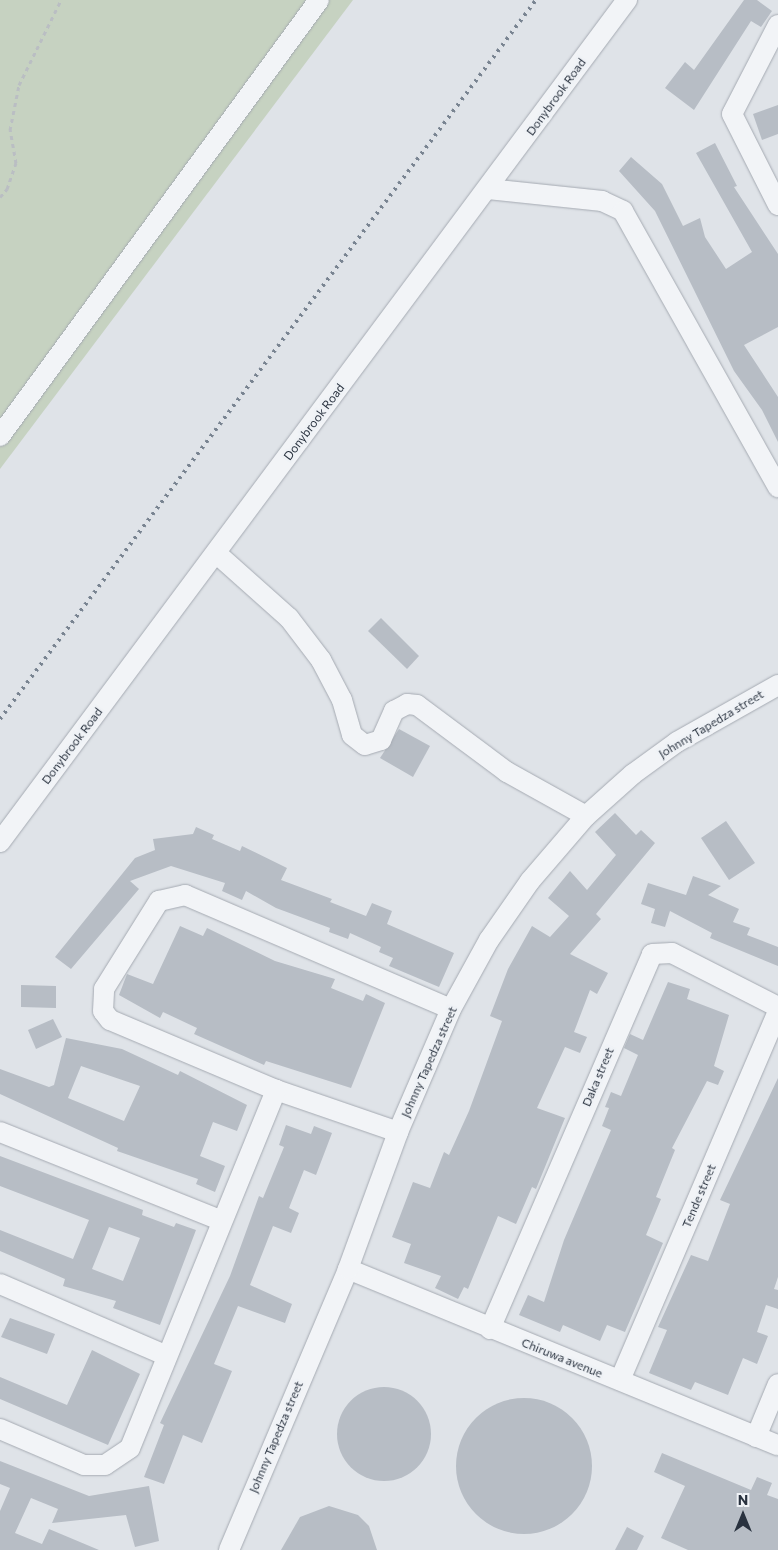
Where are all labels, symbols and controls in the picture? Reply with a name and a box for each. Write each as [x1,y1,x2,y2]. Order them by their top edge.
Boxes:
street label: Donybrook Road [523,56,589,138]
street label: Donybrook Road [281,381,347,463]
street label: Johnny Tapedza street [656,687,766,761]
street label: Donybrook Road [39,705,105,787]
street label: Johnny Tapedza street [398,1004,460,1120]
street label: Daka street [579,1045,617,1109]
street label: Tende street [679,1162,719,1230]
street label: Chiruwa avenue [519,1335,605,1381]
street label: Johnny Tapedza street [246,1379,306,1495]
north arrow [718,1490,768,1540]
text: N [738,1491,748,1508]

